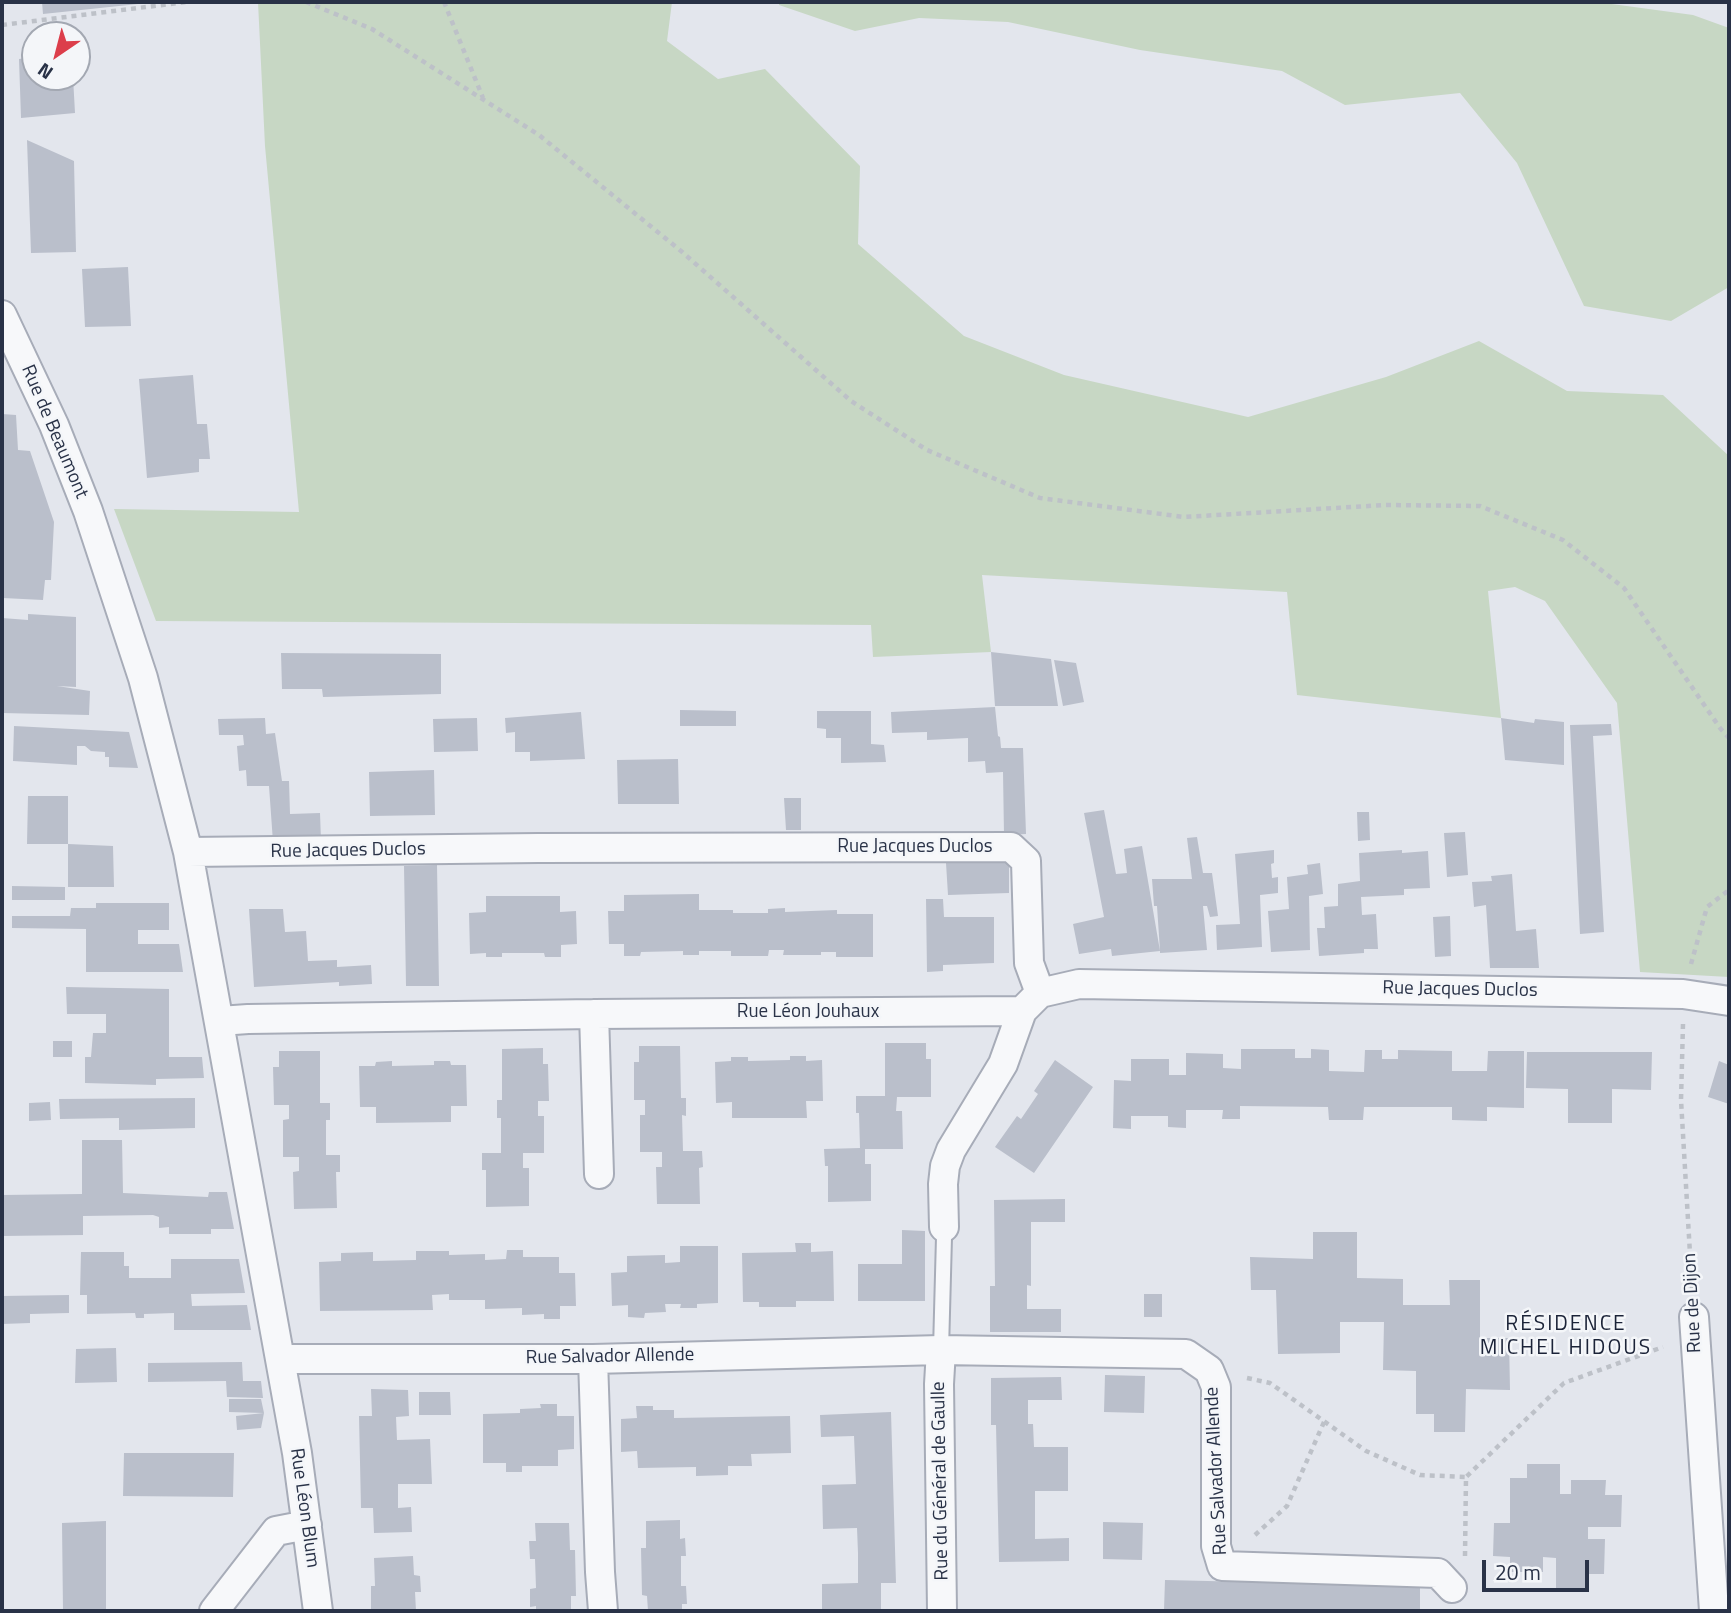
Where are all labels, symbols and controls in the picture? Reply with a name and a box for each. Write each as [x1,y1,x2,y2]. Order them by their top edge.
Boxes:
north arrow [21,21,91,91]
text: N [31,56,59,88]
street label: Rue de Beaumont [16,362,92,502]
street label: Rue Jacques Duclos [837,836,993,858]
street label: Rue Jacques Duclos [270,838,426,864]
street label: Rue Jacques Duclos [1382,977,1538,1003]
street label: Rue Léon Jouhaux [737,1001,879,1023]
street label: Rue de Dijon [1679,1252,1707,1354]
district label: RÉSIDENCE MICHEL HIDOUS [1481,1312,1651,1362]
street label: Rue Salvador Allende [526,1344,694,1370]
street label: Rue du Général de Gaulle [928,1381,954,1581]
street label: Rue Salvador Allende [1201,1386,1233,1556]
street label: Rue Léon Blum [284,1447,324,1569]
scale bar [1486,1546,1593,1590]
text: 20 m [1495,1556,1541,1588]

